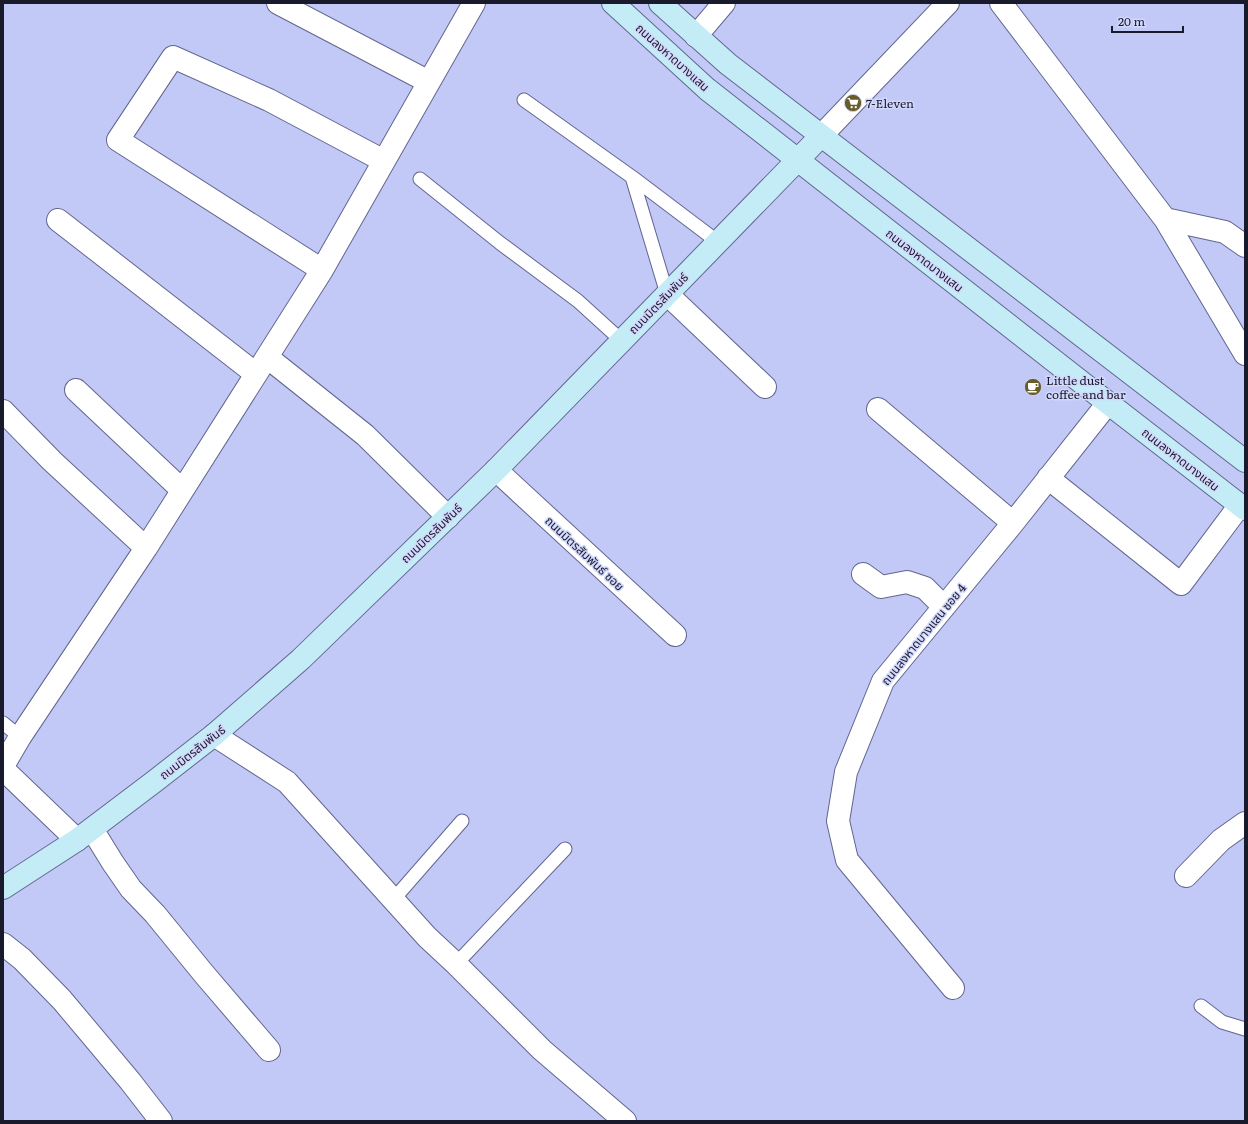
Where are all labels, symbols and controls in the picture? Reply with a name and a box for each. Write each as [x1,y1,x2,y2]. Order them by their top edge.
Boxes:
scale bar [1112,8,1183,34]
text: 20 m [1118,12,1145,30]
street label: ถนนลงหาดบางแสน [632,19,714,95]
supermarket icon: 7-Eleven [843,93,863,113]
place label: 7-Eleven [866,94,914,112]
street label: ถนนลงหาดบางแสน [882,224,968,296]
street label: ถนนมิตรสัมพันธ์ [624,268,692,338]
place label: Little dust coffee and bar [1046,371,1126,403]
cafe icon: Little dust coffee and bar [1023,377,1043,397]
street label: ถนนลงหาดบางแสน [1138,423,1224,495]
street label: ถนนมิตรสัมพันธ์ [396,499,466,567]
street label: ถนนมิตรสัมพันธ์ ซอย [541,512,629,594]
street label: ถนนลงหาดบางแสน ซอย 4 [876,579,970,689]
street label: ถนนมิตรสัมพันธ์ [155,720,229,783]

